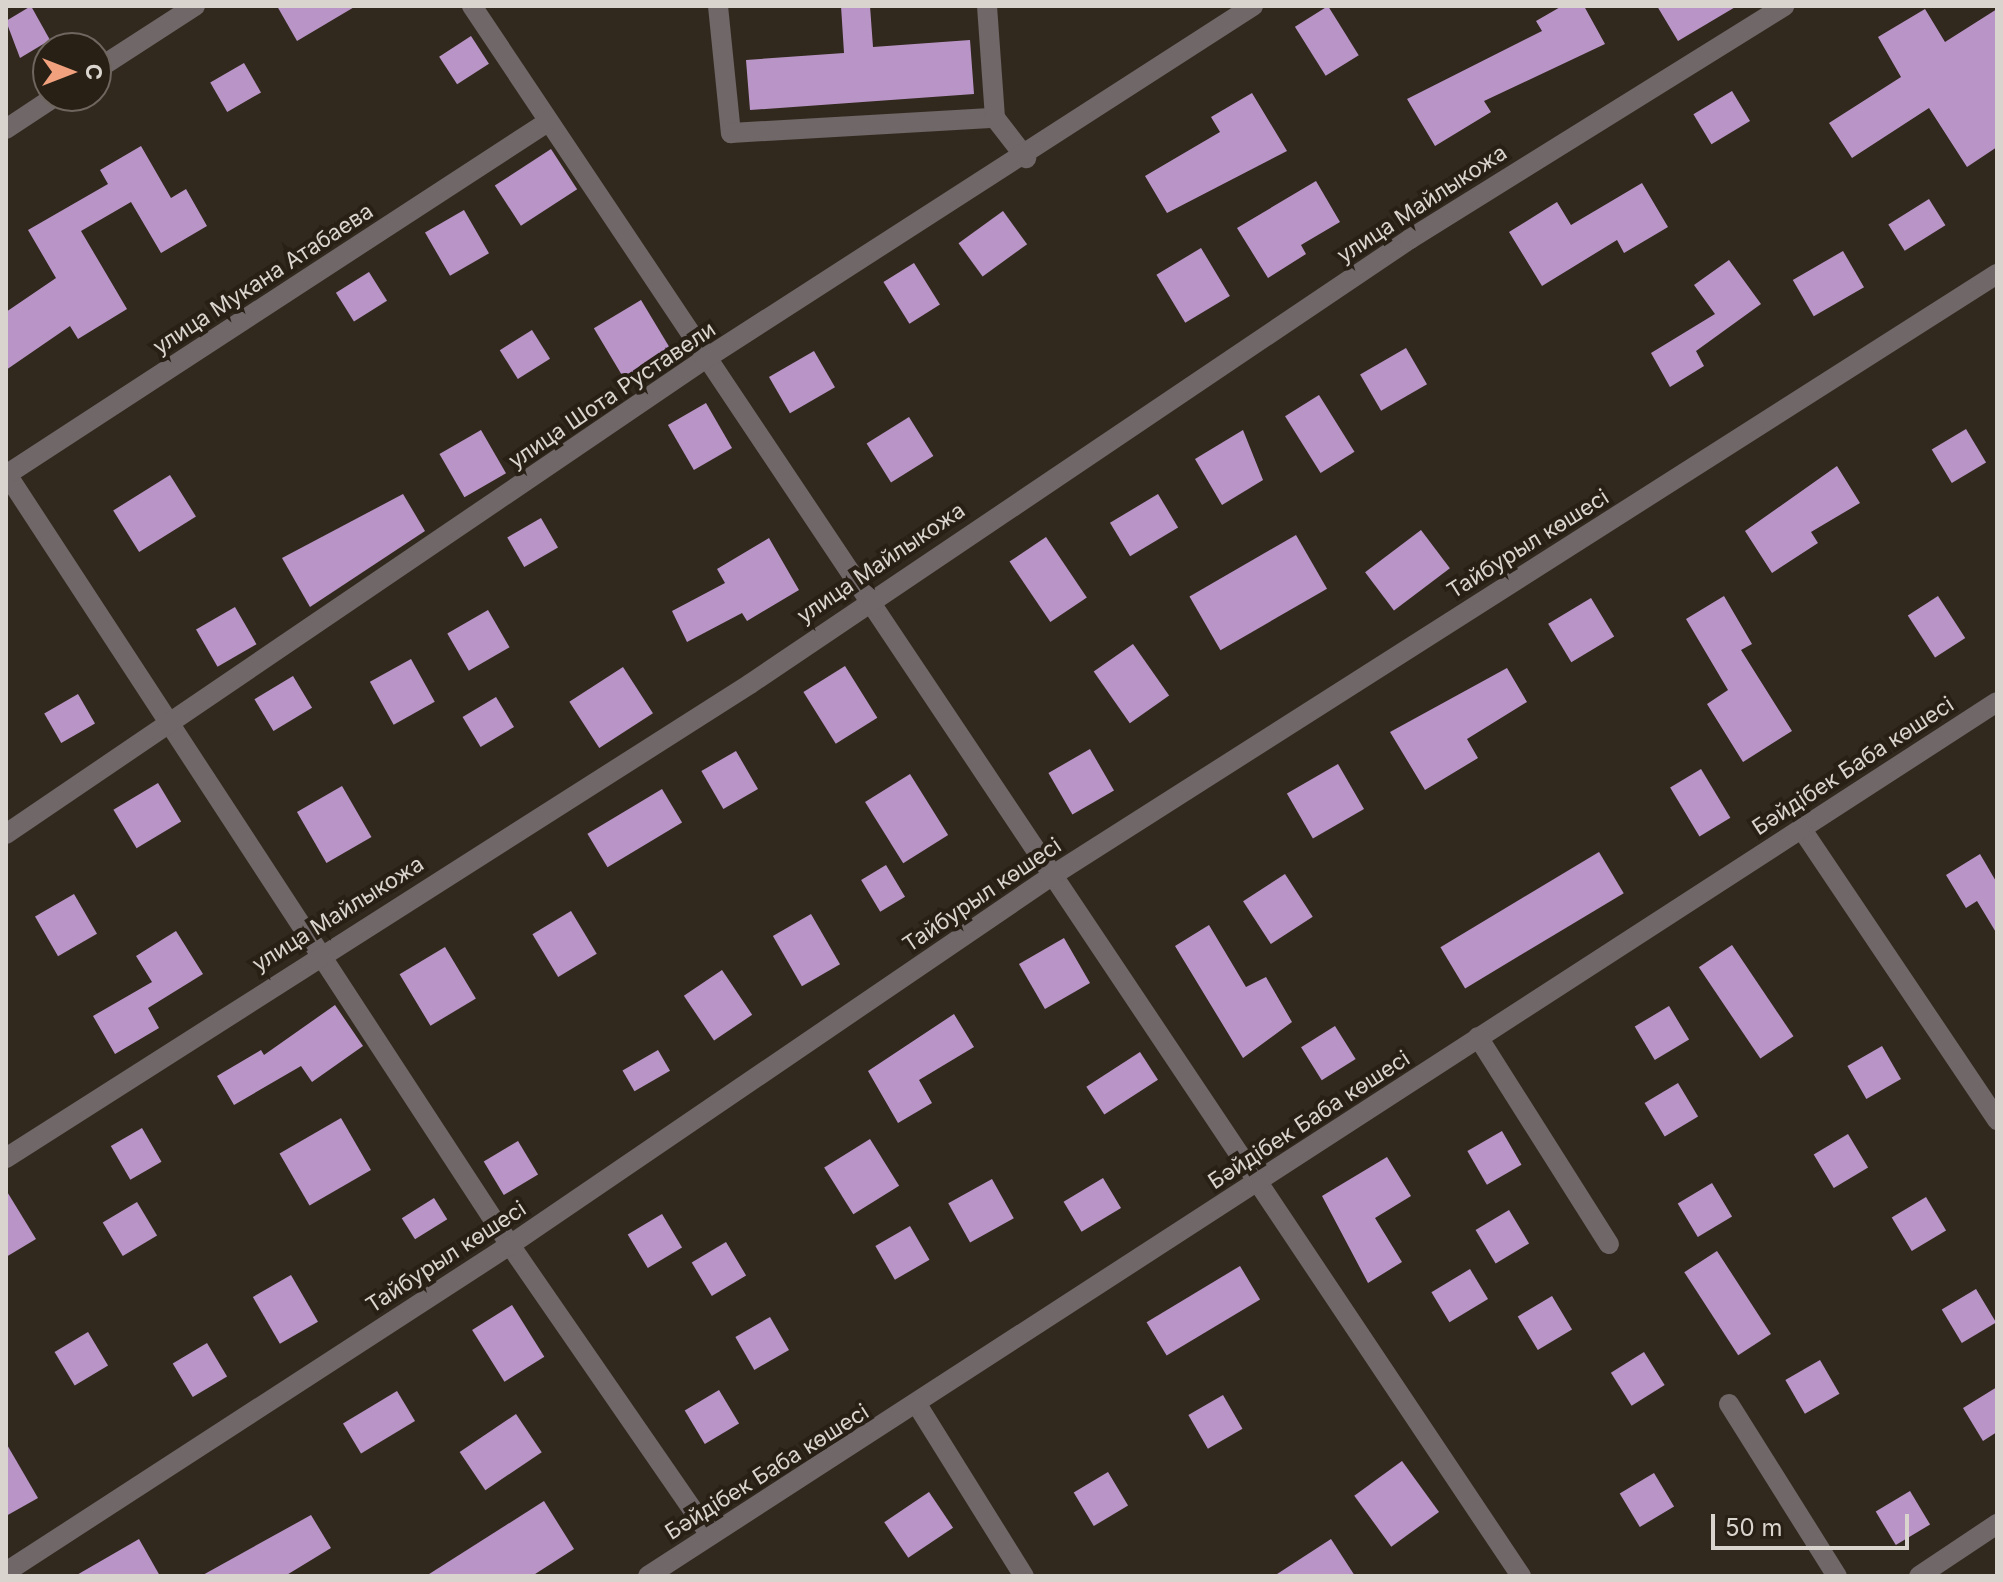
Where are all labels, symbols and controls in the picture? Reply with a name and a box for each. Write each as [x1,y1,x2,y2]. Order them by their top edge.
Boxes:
north arrow [32,32,112,112]
text: С [81,64,107,80]
street label: улица Майлыкожа [1332,139,1512,269]
street label: улица Мукана Атабаева [148,198,378,360]
street label: улица Шота Руставели [504,316,720,474]
street label: Тайбурыл көшесі [1442,484,1614,604]
street label: улица Майлыкожа [792,497,970,629]
street label: Бәйдібек Баба көшесі [1747,691,1959,841]
street label: Тайбурыл көшесі [898,832,1066,958]
street label: улица Майлыкожа [247,851,429,977]
street label: Бәйдібек Баба көшесі [1203,1045,1415,1195]
street label: Тайбурыл көшесі [361,1195,531,1319]
street label: Бәйдібек Баба көшесі [660,1399,874,1545]
scale bar [1715,1498,1913,1548]
text: 50 m [1725,1513,1783,1542]

